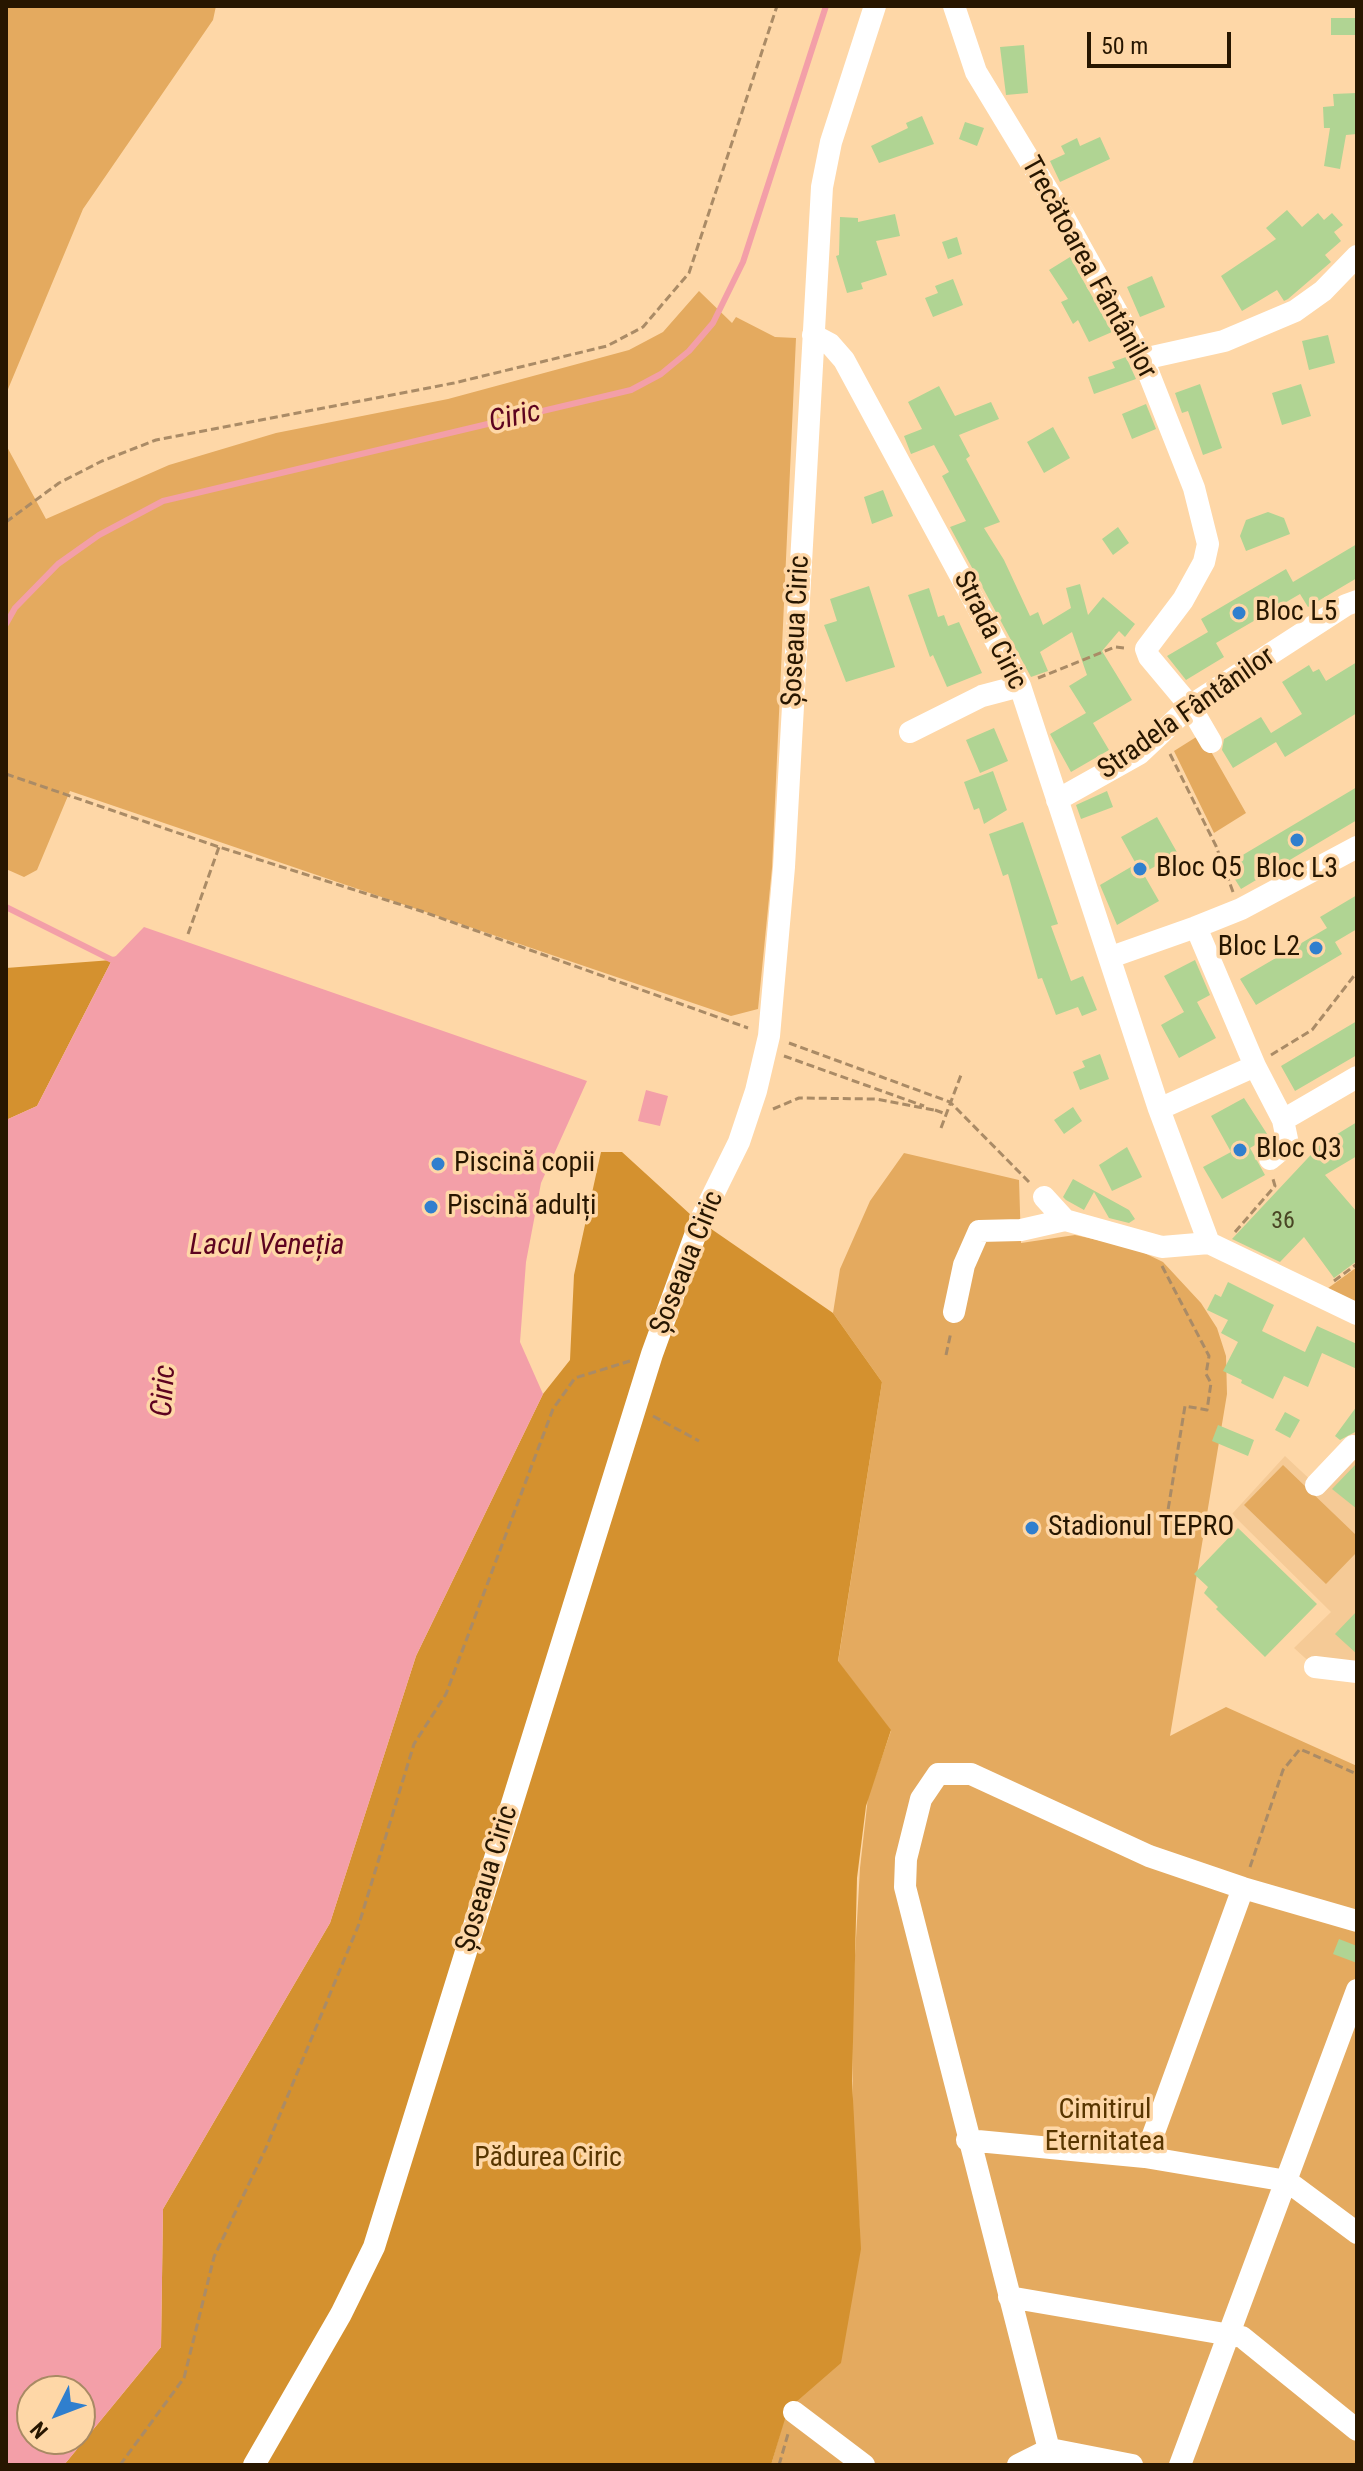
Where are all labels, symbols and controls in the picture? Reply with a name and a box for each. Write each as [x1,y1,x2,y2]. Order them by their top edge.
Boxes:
scale bar [1091,16,1235,66]
text: 50 m [1101,32,1148,60]
street label: Trecătoarea Fântânilor [1013,151,1163,385]
water label: Ciric [486,395,544,441]
street label: Șoseaua Ciric [776,555,818,707]
street label: Strada Ciric [945,566,1033,696]
place label: Bloc L5 [1255,596,1337,630]
marker: Bloc L5 [1230,604,1248,622]
street label: Stradela Fântânilor [1092,641,1282,787]
marker: Bloc L3 [1288,831,1306,849]
place label: Bloc Q5 [1156,852,1242,886]
place label: Bloc L3 [1256,853,1338,887]
marker: Bloc Q5 [1131,860,1149,878]
place label: Bloc L2 [1218,931,1300,965]
marker: Bloc L2 [1307,939,1325,957]
place label: Bloc Q3 [1256,1133,1342,1167]
marker: Bloc Q3 [1231,1141,1249,1159]
place label: Piscină copii [454,1147,595,1181]
marker: Piscină copii [429,1155,447,1173]
street label: Șoseaua Ciric [644,1186,732,1340]
place label: Piscină adulți [447,1190,596,1224]
marker: Piscină adulți [422,1198,440,1216]
house number: 36 [1271,1208,1295,1236]
water label: Lacul Veneția [189,1228,345,1264]
water label: Ciric [145,1364,185,1418]
place label: Stadionul TEPRO [1048,1511,1234,1545]
marker: Stadionul TEPRO [1023,1519,1041,1537]
street label: Șoseaua Ciric [450,1802,526,1956]
park label: Cimitirul Eternitatea [1045,2094,1165,2160]
park label: Pădurea Ciric [474,2142,622,2176]
north arrow [16,2375,96,2455]
text: N [25,2417,53,2443]

